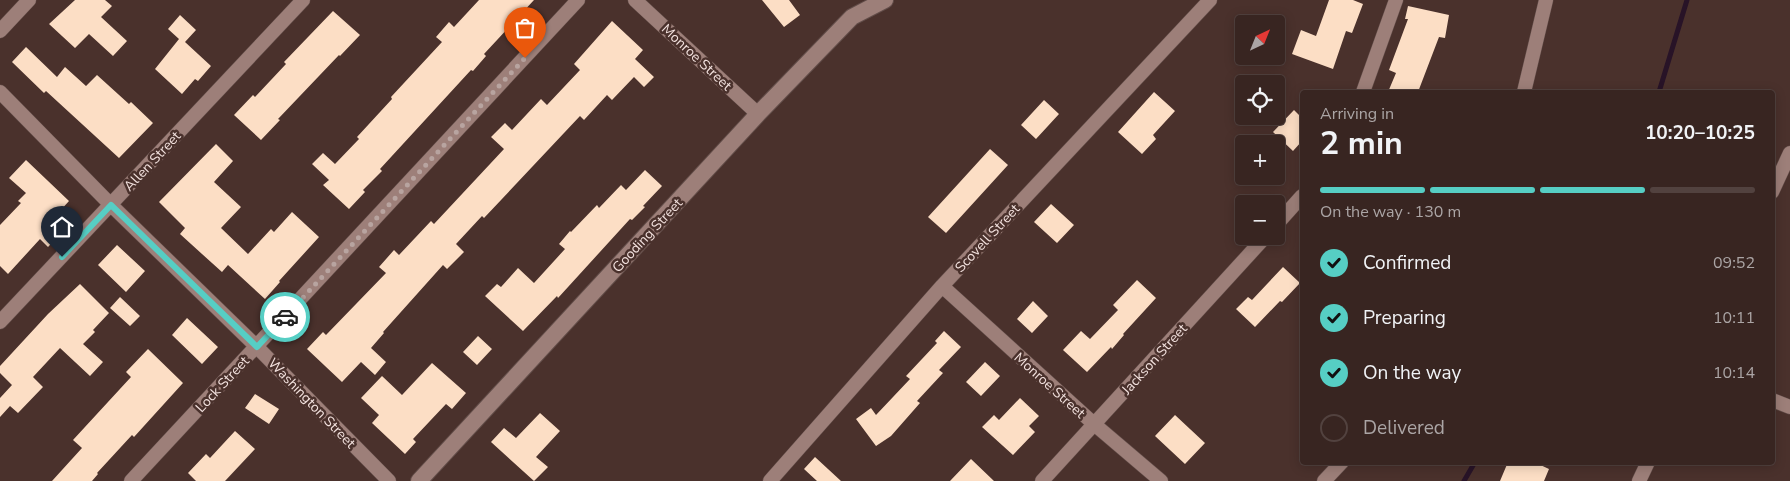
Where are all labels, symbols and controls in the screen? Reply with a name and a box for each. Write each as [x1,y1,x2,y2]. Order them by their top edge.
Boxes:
pin [504,7,546,58]
icon: bag [511,14,539,42]
north arrow [1235,15,1285,65]
map controls [1235,15,1285,245]
street label: Monroe Street [657,20,736,95]
button: locate [1235,75,1285,125]
text: Arriving in [1320,103,1394,125]
text: 10:20–10:25 [1645,120,1755,146]
text: 2 min [1320,122,1403,165]
street label: Allen Street [120,127,185,195]
button: + [1235,135,1285,185]
street label: Gooding Street [608,194,687,277]
button: − [1235,195,1285,245]
street label: Scovell Street [951,200,1024,277]
text: On the way · 130 m [1320,201,1461,223]
pin [41,206,83,257]
icon: home [48,213,76,241]
icon: check [1320,249,1348,277]
text: Confirmed [1363,250,1451,276]
text: 09:52 [1713,252,1755,274]
courier [260,292,310,342]
icon: car [271,303,299,331]
icon: check [1320,304,1348,332]
text: Preparing [1363,305,1446,331]
text: 10:11 [1713,307,1755,329]
street label: Jackson Street [1117,320,1191,400]
street label: Monroe Street [1010,348,1089,422]
street label: Lock Street [191,352,253,417]
street label: Washington Street [264,354,360,453]
icon: check [1320,359,1348,387]
text: On the way [1363,360,1461,386]
text: 10:14 [1713,362,1755,384]
text: Delivered [1363,415,1445,441]

